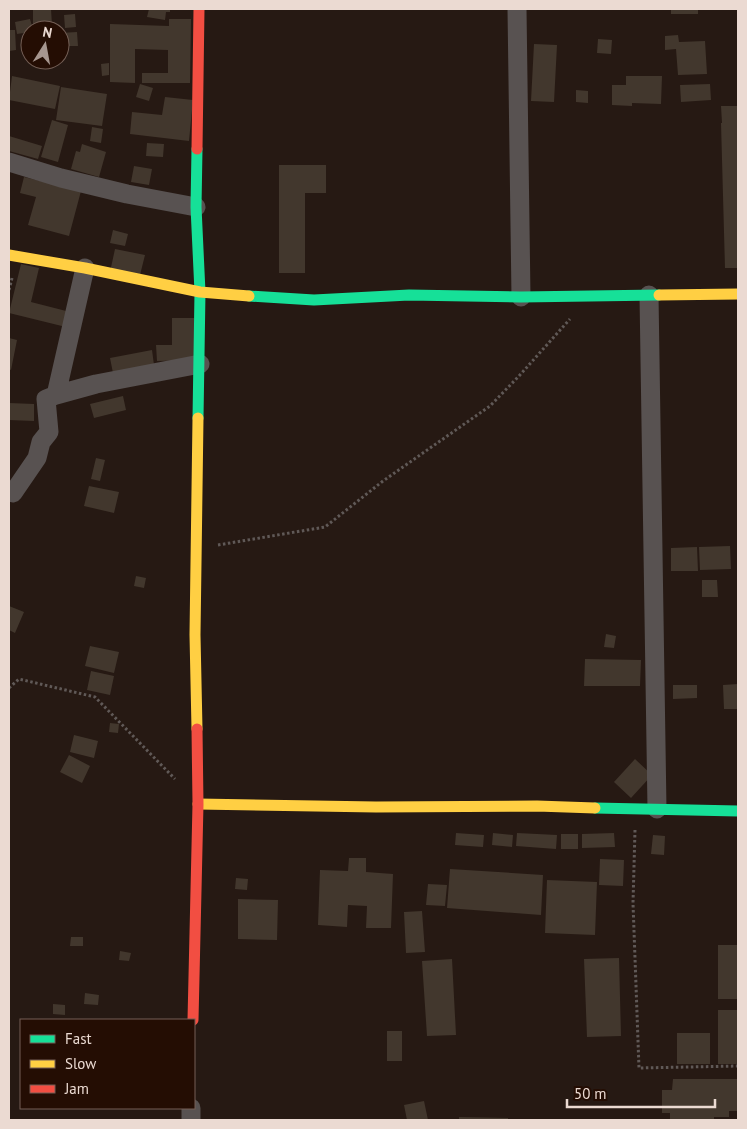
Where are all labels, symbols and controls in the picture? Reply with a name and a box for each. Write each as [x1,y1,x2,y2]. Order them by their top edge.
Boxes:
north arrow [20,20,70,70]
text: N [41,23,54,42]
legend [20,1019,195,1109]
text: Fast [65,1029,92,1048]
text: Slow [65,1054,96,1073]
scale bar [567,1076,714,1108]
text: Jam [64,1079,89,1098]
text: 50 m [574,1084,607,1103]

